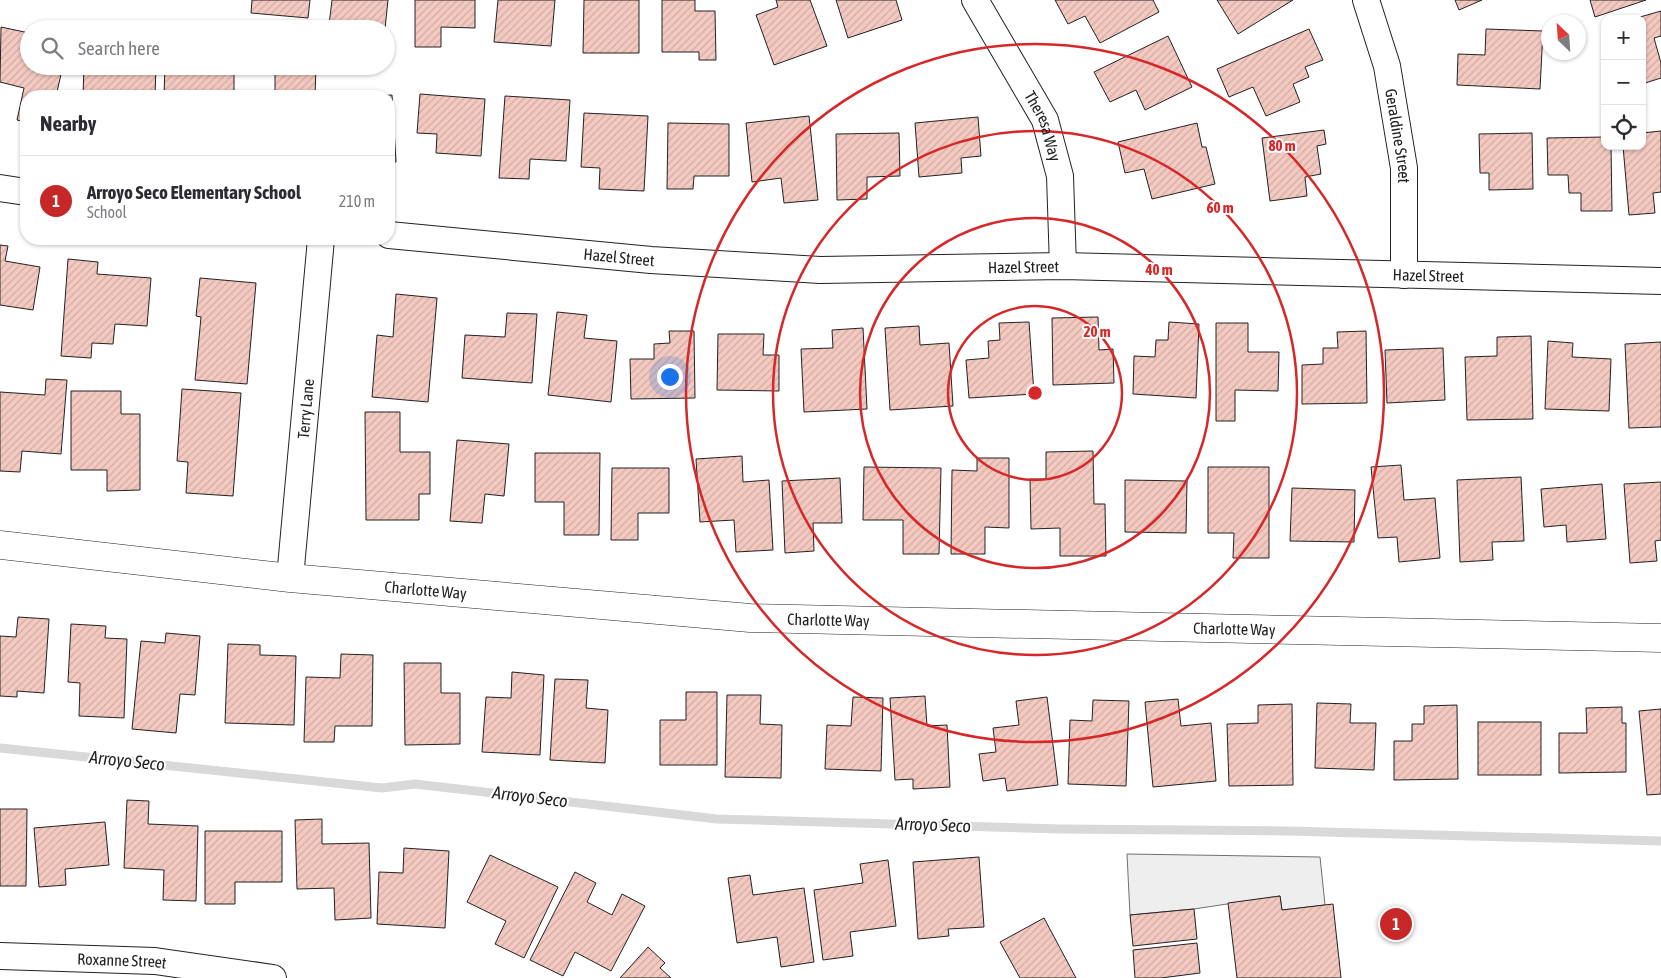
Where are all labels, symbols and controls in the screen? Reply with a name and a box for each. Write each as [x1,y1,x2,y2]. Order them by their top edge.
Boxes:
north arrow [1541,15,1586,60]
map controls [1601,15,1646,150]
button: + [1601,15,1646,60]
search box [20,20,395,75]
icon: search [38,34,66,62]
text: Search here [78,37,160,59]
button: − [1601,60,1646,105]
street label: Geraldine Street [1382,87,1413,183]
street label: Theresa Way [1021,88,1065,164]
button: locate [1601,105,1646,150]
text: Nearby [40,111,96,135]
text: 80 m [1269,137,1296,154]
text: Arroyo Seco Elementary School [87,181,301,203]
text: 1 [52,192,60,210]
text: 210 m [339,192,375,210]
text: 60 m [1207,199,1234,216]
text: School [87,203,127,221]
street label: Hazel Street [583,245,655,269]
street label: Hazel Street [988,257,1060,276]
text: 40 m [1145,261,1173,278]
street label: Hazel Street [1393,265,1465,285]
text: 20 m [1084,323,1111,340]
your location [657,364,683,390]
street label: Terry Lane [294,378,317,440]
centre of rings [1026,384,1044,402]
street label: Charlotte Way [384,577,468,603]
street label: Charlotte Way [787,610,870,631]
street label: Charlotte Way [1193,619,1276,640]
water label: Arroyo Seco [87,746,166,775]
water label: Arroyo Seco [490,781,569,812]
water label: Arroyo Seco [894,813,971,836]
pin: 1 [1380,905,1412,943]
street label: Roxanne Street [77,949,168,972]

